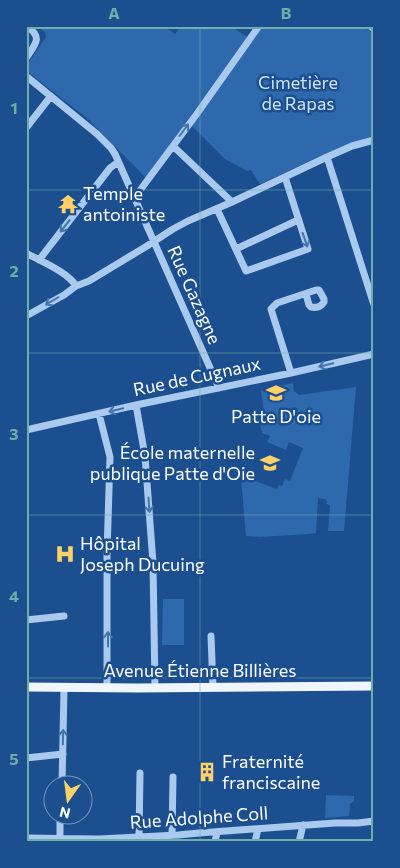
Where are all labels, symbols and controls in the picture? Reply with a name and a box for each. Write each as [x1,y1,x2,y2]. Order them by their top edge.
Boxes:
text: A [108,3,120,22]
text: B [281,3,292,22]
park label: Cimetière de Rapas [258,71,338,114]
text: 1 [10,98,18,117]
one-way arrow [179,124,190,138]
place label: Temple antoiniste [83,182,165,225]
temple icon: Temple antoiniste [57,193,79,215]
one-way arrow [59,219,70,232]
one-way arrow [301,232,310,247]
street label: Rue Gazagne [163,242,226,347]
text: 2 [9,261,19,280]
one-way arrow [45,297,59,307]
street label: Rue de Cugnaux [131,352,263,400]
one-way arrow [319,361,335,370]
school or university icon: Patte D'oie [265,382,287,404]
place label: Patte D'oie [231,405,321,427]
one-way arrow [108,406,124,415]
text: 3 [9,424,19,443]
place label: École maternelle publique Patte d'Oie [90,441,255,484]
school or university icon: École maternelle publique Patte d'Oie [259,452,281,474]
one-way arrow [144,497,153,513]
place label: Hôpital Joseph Ducuing [80,532,205,575]
hospital icon: Hôpital Joseph Ducuing [54,543,76,565]
text: 4 [9,586,19,605]
one-way arrow [103,631,113,648]
street label: Avenue Étienne Billières [103,659,297,681]
one-way arrow [58,729,68,746]
text: 5 [9,749,19,768]
place label: Fraternité franciscaine [222,750,320,793]
building icon: Fraternité franciscaine [196,761,218,783]
north arrow [42,776,92,826]
street label: Rue Adolphe Coll [129,801,269,833]
text: N [58,804,72,823]

